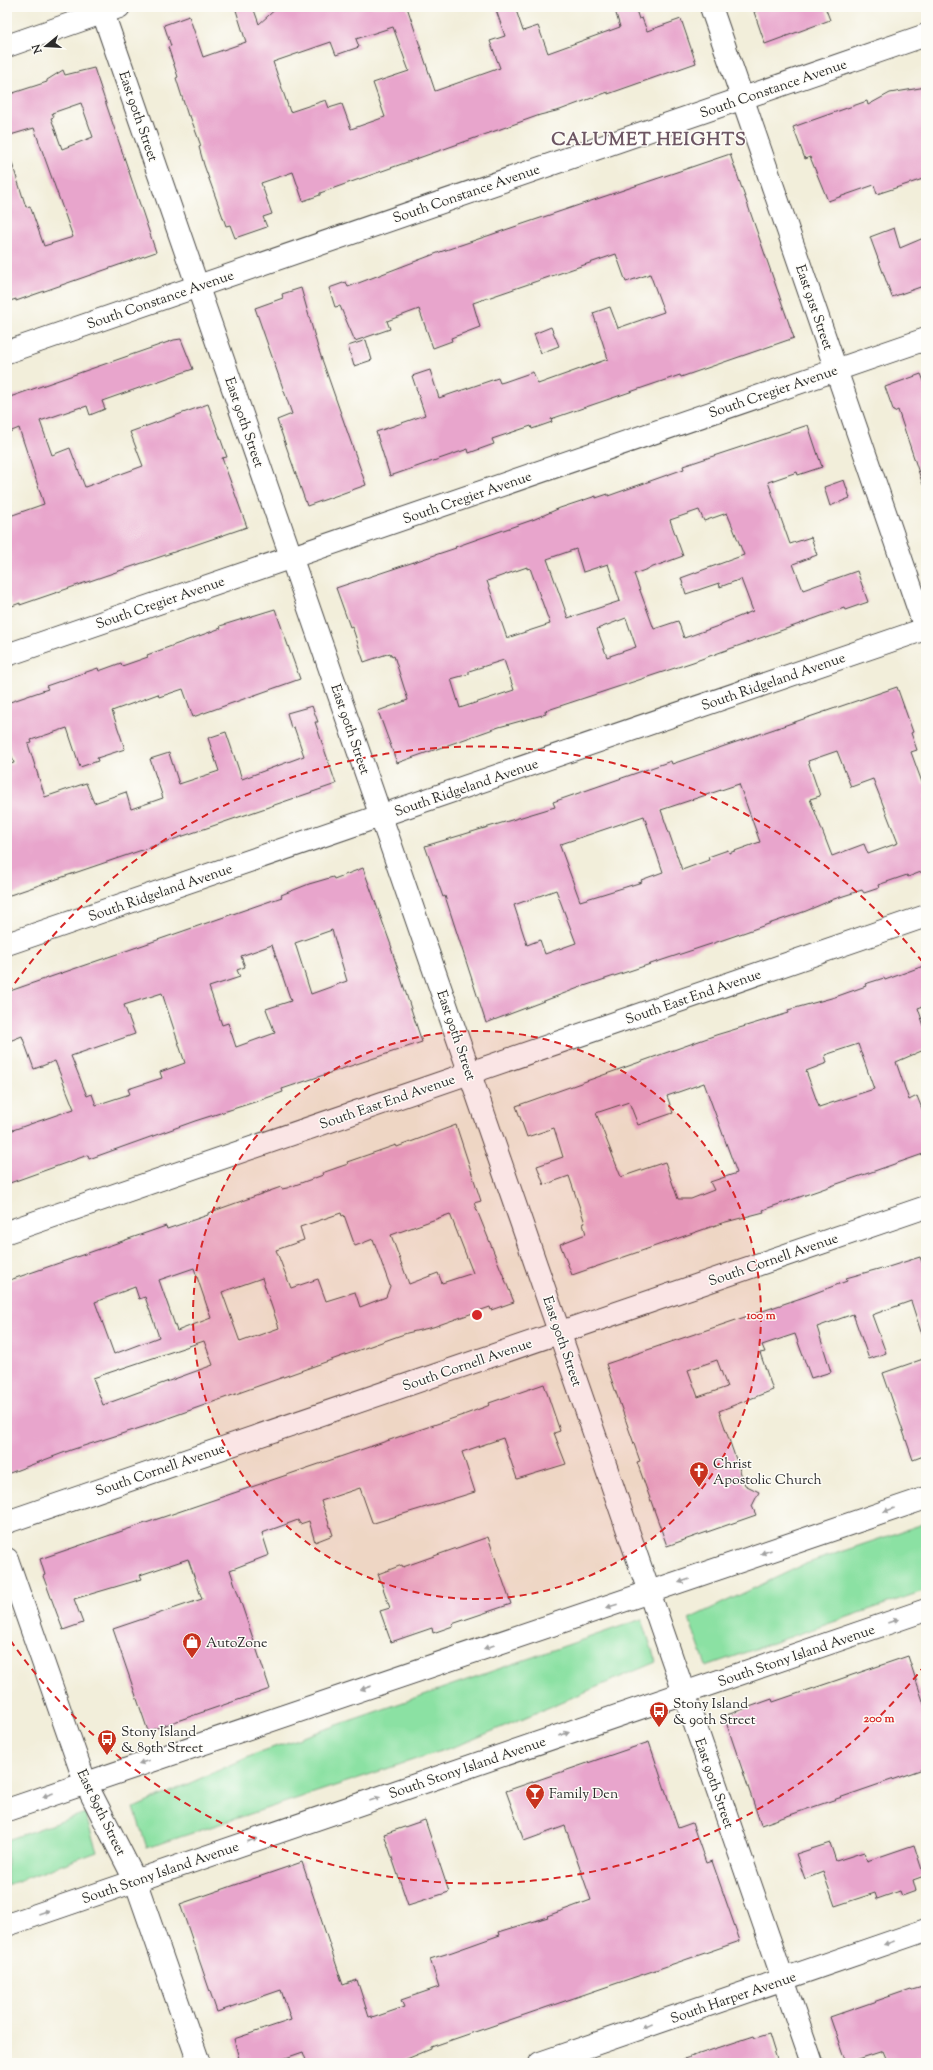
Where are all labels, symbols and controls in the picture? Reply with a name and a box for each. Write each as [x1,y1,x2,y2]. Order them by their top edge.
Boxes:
north arrow [26,26,66,66]
text: N [28,42,47,56]
street label: South Constance Avenue [697,55,850,124]
street label: East 90th Street [112,69,162,165]
district label: CALUMET HEIGHTS [551,128,747,154]
street label: South Constance Avenue [390,160,543,229]
street label: East 91st Street [789,262,837,353]
street label: South Constance Avenue [84,266,237,335]
street label: South Cregier Avenue [706,361,841,424]
street label: East 90th Street [218,375,268,471]
street label: South Cregier Avenue [400,467,535,530]
street label: South Cregier Avenue [93,572,228,635]
street label: South Ridgeland Avenue [699,649,848,717]
street label: East 90th Street [324,682,374,778]
street label: South Ridgeland Avenue [392,755,541,823]
street label: South Ridgeland Avenue [86,860,235,928]
street label: South East End Avenue [623,965,764,1031]
street label: East 90th Street [430,988,480,1084]
street label: South East End Avenue [317,1070,458,1136]
street label: South Cornell Avenue [706,1229,841,1292]
street label: East 90th Street [536,1294,586,1390]
text: 100 m [745,1307,776,1325]
centre of rings [470,1308,484,1322]
street label: South Cornell Avenue [400,1334,535,1397]
street label: South Cornell Avenue [93,1439,228,1502]
place label: Christ Apostolic Church [713,1455,822,1491]
church icon: Christ Apostolic Church [688,1460,710,1488]
one-way arrow [883,1507,895,1513]
one-way arrow [760,1550,772,1556]
one-way arrow [678,1578,690,1584]
one-way arrow [606,1603,618,1609]
one-way arrow [888,1618,900,1624]
street label: South Stony Island Avenue [715,1621,878,1693]
shop icon: AutoZone [181,1631,203,1659]
place label: AutoZone [206,1634,268,1654]
one-way arrow [483,1644,495,1650]
one-way arrow [359,1685,371,1691]
place label: Stony Island & 90th Street [673,1695,756,1731]
bus stop icon: Stony Island & 90th Street [648,1700,670,1728]
text: 200 m [864,1710,894,1728]
place label: Stony Island & 89th Street [121,1723,203,1759]
bus stop icon: Stony Island & 89th Street [96,1728,118,1756]
one-way arrow [558,1731,570,1737]
street label: South Stony Island Avenue [386,1733,549,1805]
street label: East 90th Street [688,1736,738,1832]
one-way arrow [138,1760,150,1766]
street label: East 89th Street [71,1766,130,1860]
bar icon: Family Den [524,1782,546,1810]
place label: Family Den [549,1785,618,1805]
one-way arrow [42,1793,54,1799]
one-way arrow [369,1795,381,1801]
one-way arrow [246,1837,258,1843]
street label: South Stony Island Avenue [79,1838,242,1910]
one-way arrow [38,1909,50,1915]
one-way arrow [883,1940,895,1946]
street label: South Harper Avenue [668,1968,799,2030]
one-way arrow [641,2023,653,2029]

